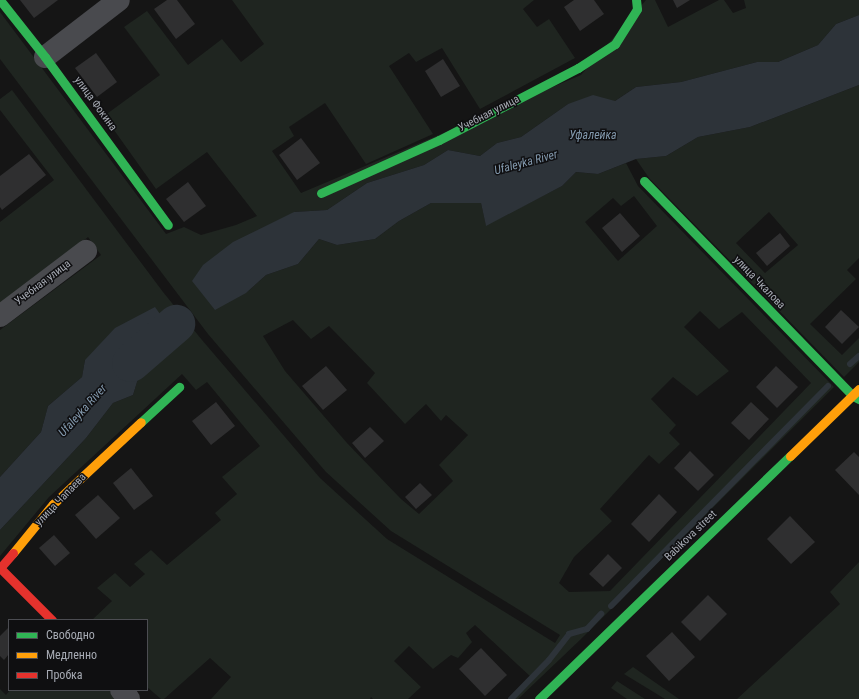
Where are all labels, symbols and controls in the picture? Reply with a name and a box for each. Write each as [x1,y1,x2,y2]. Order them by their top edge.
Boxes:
street label: улица Фокина [71,74,119,134]
street label: Учебная улица [456,93,522,135]
water label: Уфалейка [569,129,617,143]
water label: Ufaleyka River [493,148,559,178]
street label: улица Чкалова [731,254,787,312]
street label: Учебная улица [12,258,74,308]
water label: Ufaleyka River [56,382,110,440]
street label: улица Чапаева [33,471,89,529]
street label: Babikova street [662,508,720,564]
legend [8,619,148,691]
text: Свободно [46,628,95,642]
text: Медленно [46,648,97,662]
text: Пробка [46,668,83,682]

